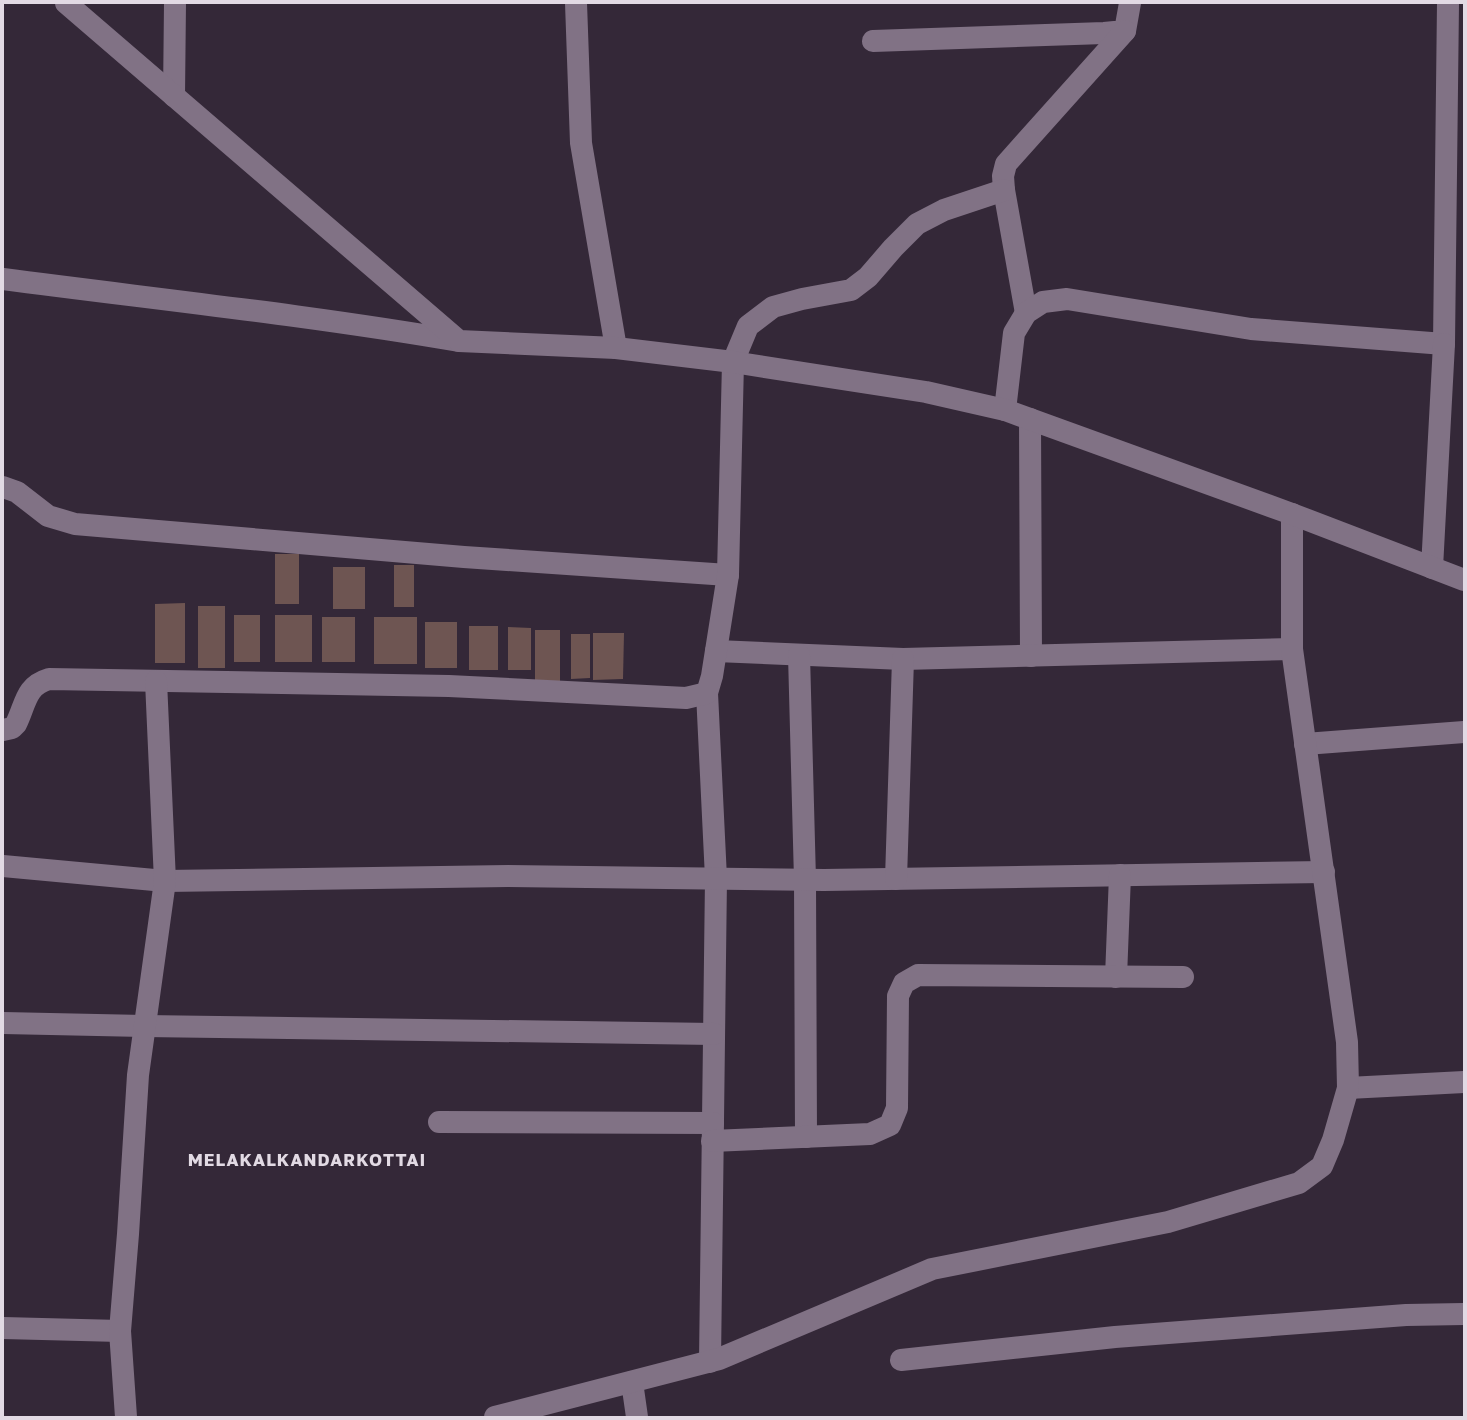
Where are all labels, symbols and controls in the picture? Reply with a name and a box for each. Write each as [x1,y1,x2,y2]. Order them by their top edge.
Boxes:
district label: MELAKALKANDARKOTTAI [188,1149,426,1170]

